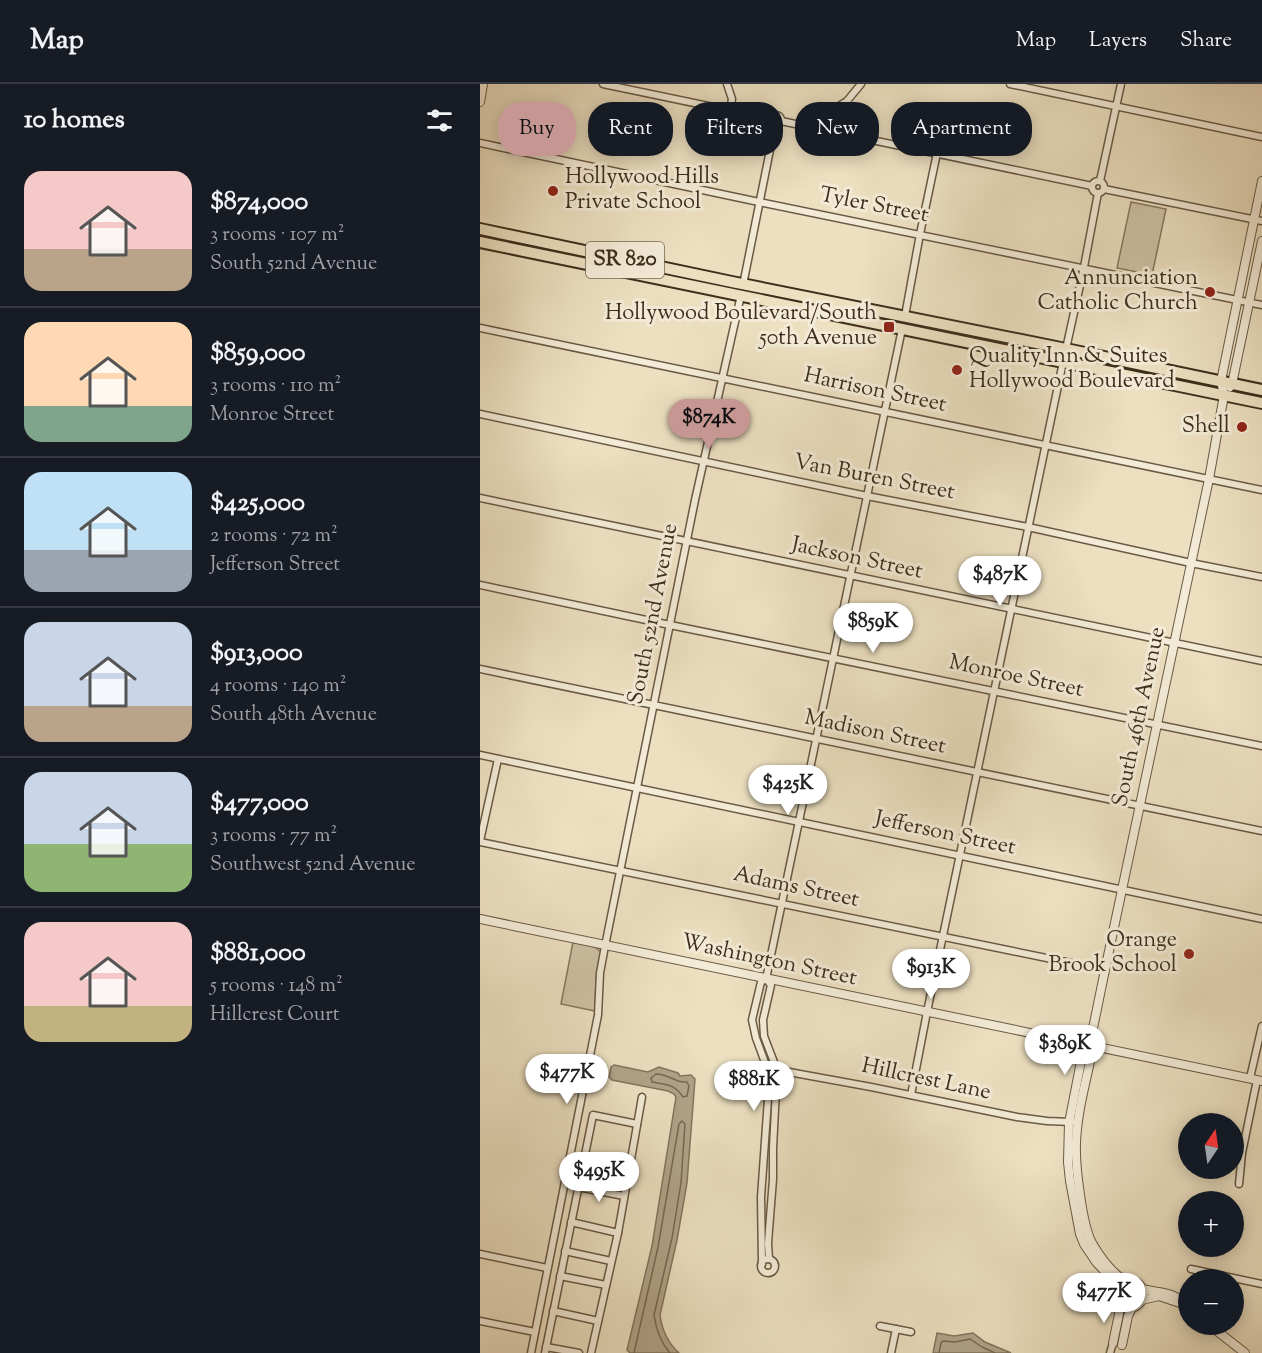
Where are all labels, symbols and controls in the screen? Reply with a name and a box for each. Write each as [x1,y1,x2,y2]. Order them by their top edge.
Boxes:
text: Map [30,21,84,61]
text: Map [1016,26,1056,56]
text: Layers [1089,26,1147,56]
text: Share [1180,26,1232,56]
text: 10 homes [24,102,125,139]
chip: Buy [498,102,576,156]
chip: Rent [588,102,673,156]
chip: Filters [685,102,783,156]
chip: New [795,102,879,156]
chip: Apartment [891,102,1032,156]
icon: filters [423,104,456,137]
place label: Hollywood Hills Private School [565,162,719,219]
street label: Tyler Street [817,180,932,232]
text: $874,000 [210,184,308,221]
marker: Hollywood Hills Private School [546,184,560,198]
icon: home [72,195,144,267]
text: 3 rooms · 107 m² [210,221,344,250]
road number: SR 820 [586,242,664,278]
text: South 52nd Avenue [210,250,377,279]
place label: Annunciation Catholic Church [1037,263,1198,320]
marker: Annunciation Catholic Church [1203,285,1217,299]
place label: Hollywood Boulevard/South 50th Avenue [605,298,877,355]
marker: Hollywood Boulevard/South 50th Avenue [882,320,896,334]
text: $859,000 [210,335,305,372]
place label: Quality Inn & Suites Hollywood Boulevard [969,341,1175,398]
icon: home [72,346,144,418]
street label: Harrison Street [801,360,950,422]
marker: Quality Inn & Suites Hollywood Boulevard [950,363,964,377]
text: 3 rooms · 110 m² [210,372,341,401]
pin: $874K [667,399,751,450]
text: Monroe Street [210,401,334,430]
text: $874K [682,404,736,433]
place label: Shell [1182,411,1230,443]
marker: Shell [1235,420,1249,434]
street label: Van Buren Street [791,447,958,509]
text: $425,000 [210,485,305,522]
icon: home [72,496,144,568]
street label: South 52nd Avenue [621,521,687,707]
text: 2 rooms · 72 m² [210,522,338,551]
street label: Jackson Street [788,529,926,589]
text: Jefferson Street [210,551,340,580]
pin: $487K [958,556,1042,607]
text: $487K [972,561,1028,590]
pin: $859K [831,603,915,654]
text: $859K [847,608,899,637]
street label: South 46th Avenue [1105,624,1175,810]
text: $913,000 [210,635,303,672]
icon: home [72,646,144,718]
street label: Monroe Street [946,647,1087,707]
text: 4 rooms · 140 m² [210,672,347,701]
text: South 48th Avenue [210,701,377,730]
street label: Madison Street [801,702,949,764]
pin: $425K [746,765,830,816]
text: $425K [762,770,814,799]
text: $477,000 [210,785,309,822]
icon: home [72,796,144,868]
street label: Jefferson Street [871,803,1019,865]
text: 3 rooms · 77 m² [210,822,337,851]
text: Southwest 52nd Avenue [210,851,416,880]
street label: Adams Street [730,859,862,917]
place label: Orange Brook School [1049,925,1177,982]
street label: Washington Street [678,927,860,995]
text: $881,000 [210,935,306,972]
icon: home [72,946,144,1018]
marker: Orange Brook School [1182,947,1196,961]
pin: $913K [889,949,973,1000]
text: $913K [906,954,956,983]
text: 5 rooms · 148 m² [210,972,343,1001]
text: Hillcrest Court [210,1001,340,1030]
pin: $389K [1023,1025,1107,1076]
text: $389K [1039,1030,1091,1059]
street label: Hillcrest Lane [858,1051,994,1109]
pin: $477K [525,1054,609,1105]
text: $477K [539,1059,595,1088]
pin: $881K [712,1061,796,1112]
text: $881K [728,1066,780,1095]
north arrow [1178,1113,1244,1179]
map controls [1178,1113,1244,1335]
pin: $495K [557,1152,641,1203]
text: $495K [573,1157,625,1186]
button: + [1178,1191,1244,1257]
button: − [1178,1269,1244,1335]
pin: $477K [1062,1273,1146,1324]
text: $477K [1076,1278,1132,1307]

